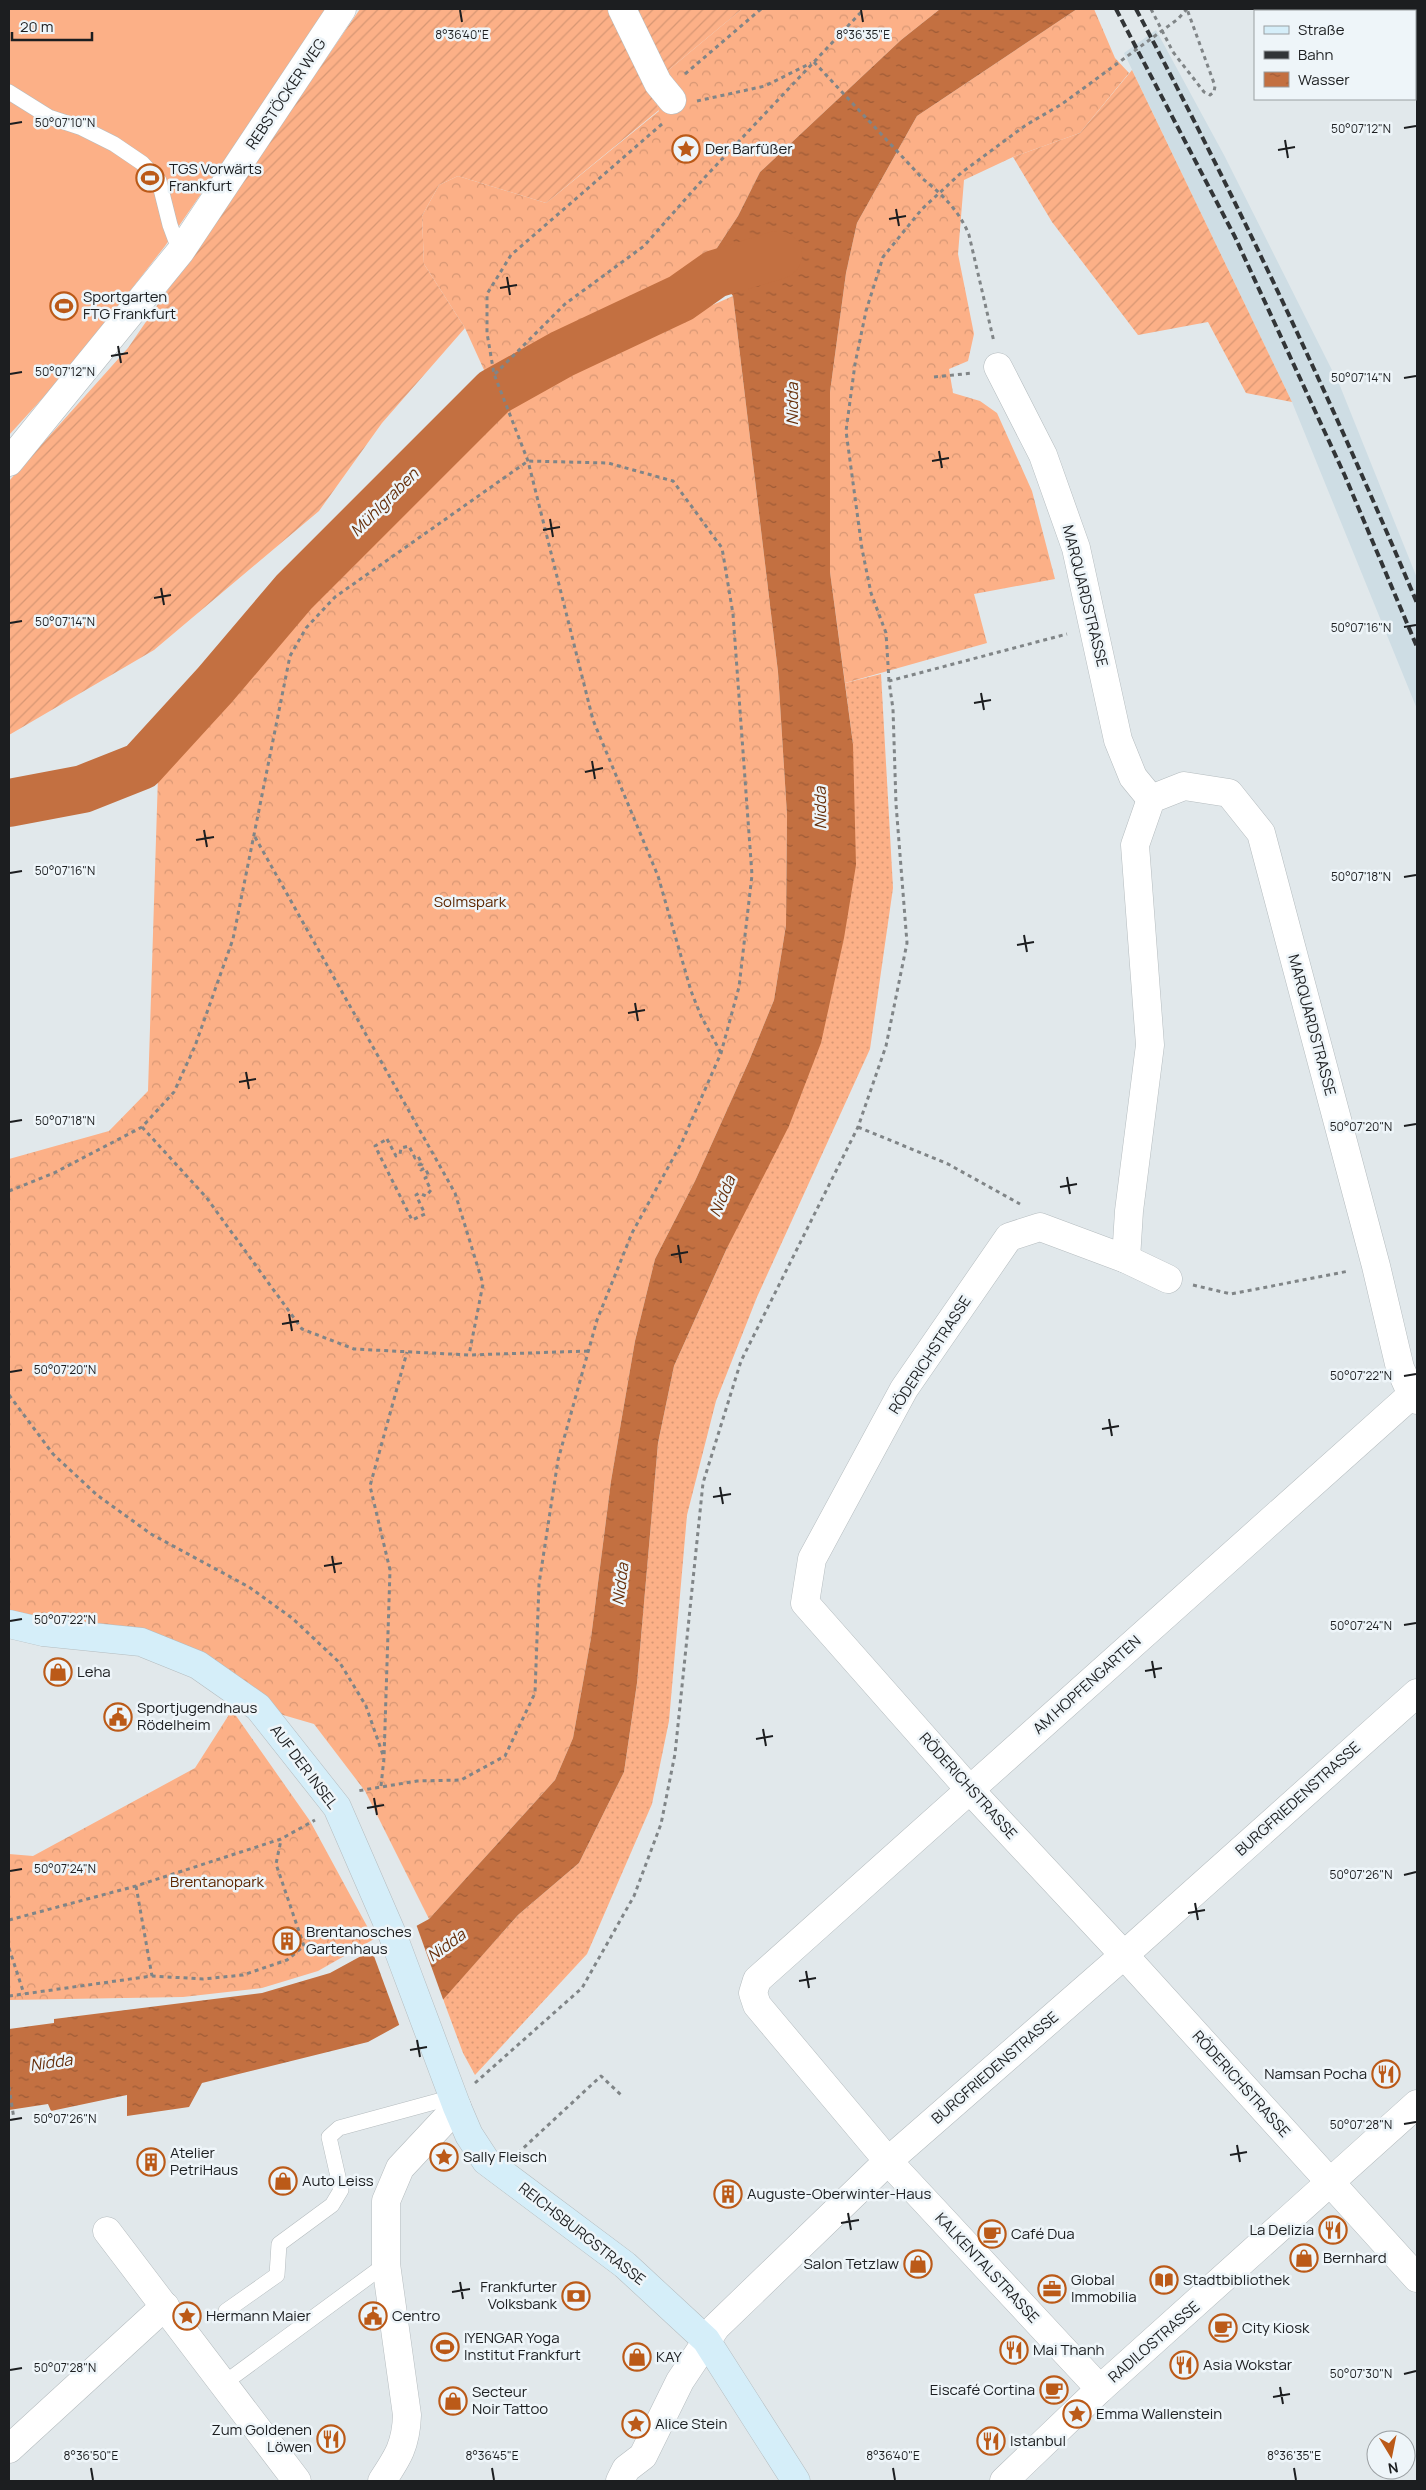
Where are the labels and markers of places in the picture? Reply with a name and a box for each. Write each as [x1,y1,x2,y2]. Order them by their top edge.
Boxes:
place icon: Der Barfüßer [671,134,701,164]
place label: Der Barfüßer [705,138,793,159]
place label: TGS Vorwärts Frankfurt [169,158,262,196]
sports icon: TGS Vorwärts Frankfurt [135,163,165,193]
place label: Sportgarten FTG Frankfurt [83,286,176,324]
sports icon: Sportgarten FTG Frankfurt [49,291,79,321]
shop icon: Leha [43,1657,73,1687]
place label: Leha [77,1661,111,1682]
place label: Sportjugendhaus Rödelheim [137,1697,257,1735]
public building icon: Sportjugendhaus Rödelheim [103,1702,133,1732]
place label: Brentanosches Gartenhaus [306,1921,412,1959]
building icon: Brentanosches Gartenhaus [272,1926,302,1956]
restaurant icon: Namsan Pocha [1371,2059,1401,2089]
place label: Namsan Pocha [1264,2063,1367,2084]
place label: Atelier PetriHaus [170,2142,238,2180]
place icon: Sally Fleisch [429,2142,459,2172]
place label: Sally Fleisch [463,2146,547,2167]
building icon: Atelier PetriHaus [136,2147,166,2177]
shop icon: Auto Leiss [268,2166,298,2196]
place label: Auto Leiss [302,2170,374,2191]
building icon: Auguste-Oberwinter-Haus [713,2179,743,2209]
place label: Auguste-Oberwinter-Haus [747,2183,931,2204]
restaurant icon: La Delizia [1318,2215,1348,2245]
cafe icon: Café Dua [977,2219,1007,2249]
place label: La Delizia [1249,2219,1314,2240]
place label: Café Dua [1011,2223,1074,2244]
shop icon: Bernhard [1289,2243,1319,2273]
place label: Bernhard [1323,2247,1387,2268]
shop icon: Salon Tetzlaw [903,2249,933,2279]
place label: Salon Tetzlaw [804,2253,899,2274]
library icon: Stadtbibliothek [1149,2265,1179,2295]
place label: Global Immobilia [1071,2269,1137,2307]
place label: Stadtbibliothek [1183,2269,1290,2290]
office icon: Global Immobilia [1037,2274,1067,2304]
place label: Frankfurter Volksbank [480,2276,558,2314]
bank icon: Frankfurter Volksbank [561,2281,591,2311]
place icon: Hermann Maier [172,2301,202,2331]
public building icon: Centro [358,2301,388,2331]
place label: Hermann Maier [206,2305,312,2326]
place label: Centro [392,2305,440,2326]
cafe icon: City Kiosk [1208,2313,1238,2343]
place label: City Kiosk [1242,2317,1310,2338]
place label: IYENGAR Yoga Institut Frankfurt [464,2327,581,2365]
sports icon: IYENGAR Yoga Institut Frankfurt [430,2332,460,2362]
restaurant icon: Mai Thanh [999,2335,1029,2365]
place label: Mai Thanh [1033,2339,1105,2360]
shop icon: KAY [622,2342,652,2372]
place label: KAY [656,2346,683,2367]
restaurant icon: Asia Wokstar [1169,2350,1199,2380]
place label: Asia Wokstar [1203,2354,1293,2375]
cafe icon: Eiscafé Cortina [1039,2375,1069,2405]
place label: Eiscafé Cortina [930,2379,1035,2400]
place label: Secteur Noir Tattoo [472,2381,548,2419]
shop icon: Secteur Noir Tattoo [438,2386,468,2416]
place icon: Emma Wallenstein [1062,2399,1092,2429]
place label: Emma Wallenstein [1096,2403,1222,2424]
place icon: Alice Stein [621,2409,651,2439]
place label: Alice Stein [655,2413,728,2434]
place label: Zum Goldenen Löwen [211,2419,312,2457]
restaurant icon: Zum Goldenen Löwen [316,2424,346,2454]
restaurant icon: Istanbul [976,2426,1006,2456]
place label: Istanbul [1010,2430,1066,2451]

